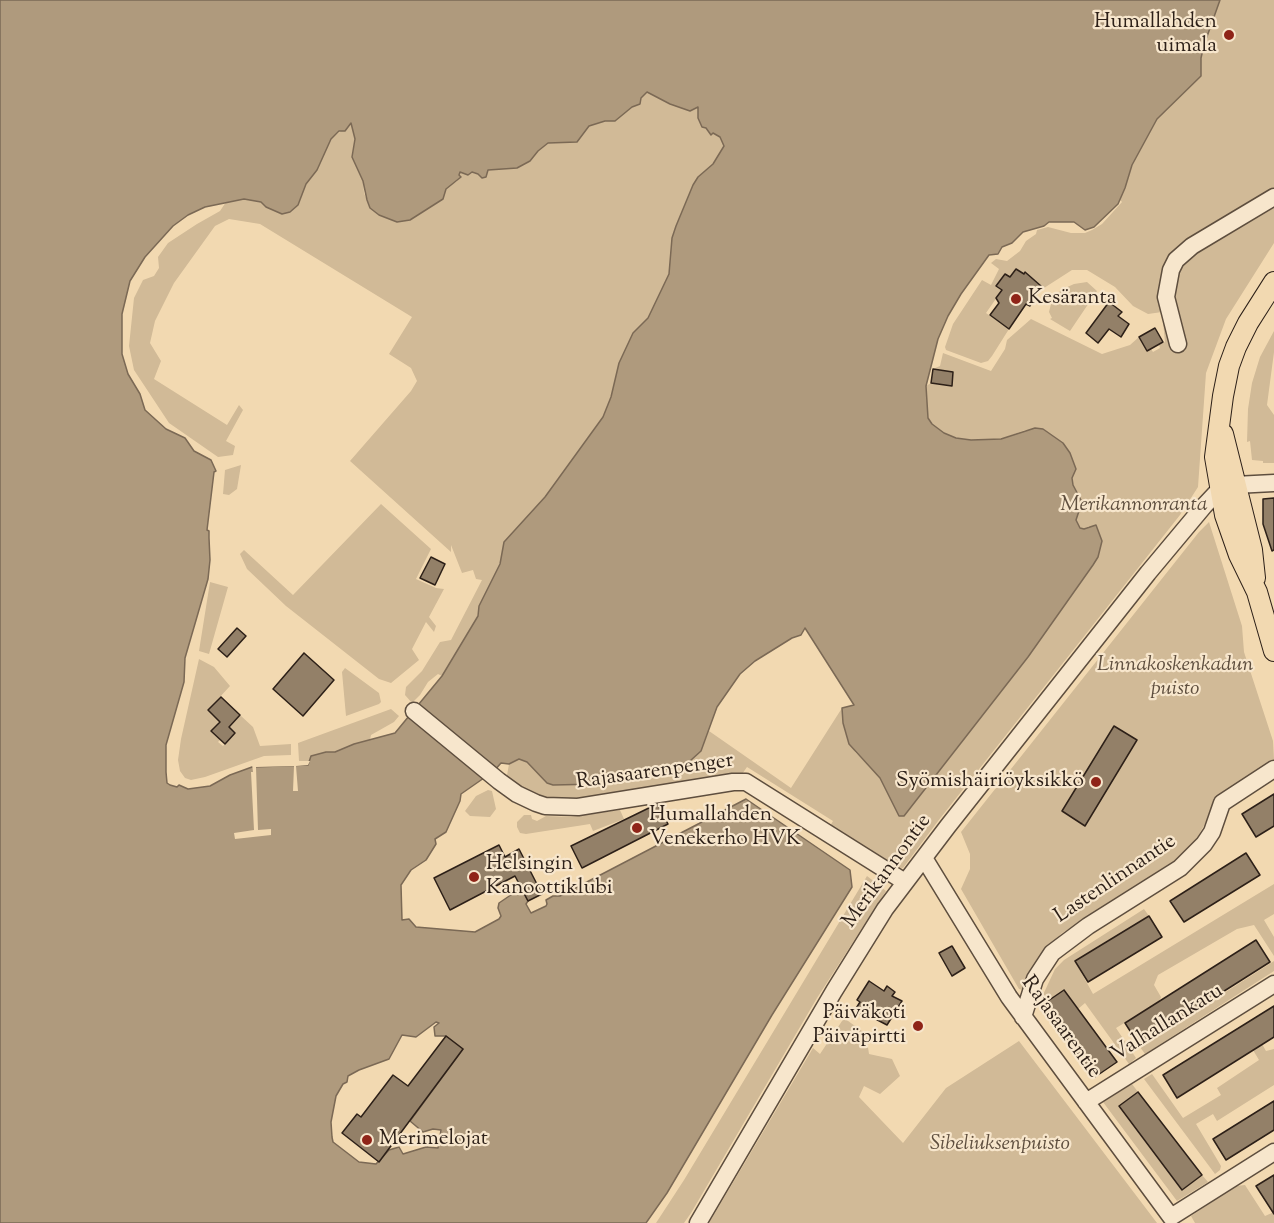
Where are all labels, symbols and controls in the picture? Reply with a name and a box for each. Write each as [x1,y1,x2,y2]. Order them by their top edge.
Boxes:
place label: Humallahden uimala [1094,10,1217,60]
marker: Humallahden uimala [1222,28,1236,42]
place label: Kesäranta [1028,286,1116,312]
marker: Kesäranta [1009,292,1023,306]
park label: Merikannonranta [1060,493,1208,519]
park label: Linnakoskenkadun puisto [1097,653,1253,703]
street label: Rajasaarenpenger [575,749,735,797]
place label: Syömishäiriöyksikkö [896,769,1084,795]
marker: Syömishäiriöyksikkö [1089,775,1103,789]
place label: Humallahden Venekerho HVK [649,803,801,853]
street label: Merikannontie [838,810,938,934]
marker: Humallahden Venekerho HVK [630,821,644,835]
street label: Lastenlinnantie [1050,830,1182,930]
place label: Helsingin Kanoottiklubi [486,852,613,902]
marker: Helsingin Kanoottiklubi [467,870,481,884]
street label: Rajasaarentie [1015,972,1105,1084]
street label: Valhallankatu [1107,980,1229,1068]
place label: Päiväkoti Päiväpirtti [813,1001,906,1051]
marker: Päiväkoti Päiväpirtti [911,1019,925,1033]
place label: Merimelojat [379,1127,488,1153]
park label: Sibeliuksenpuisto [930,1132,1070,1158]
marker: Merimelojat [360,1133,374,1147]

